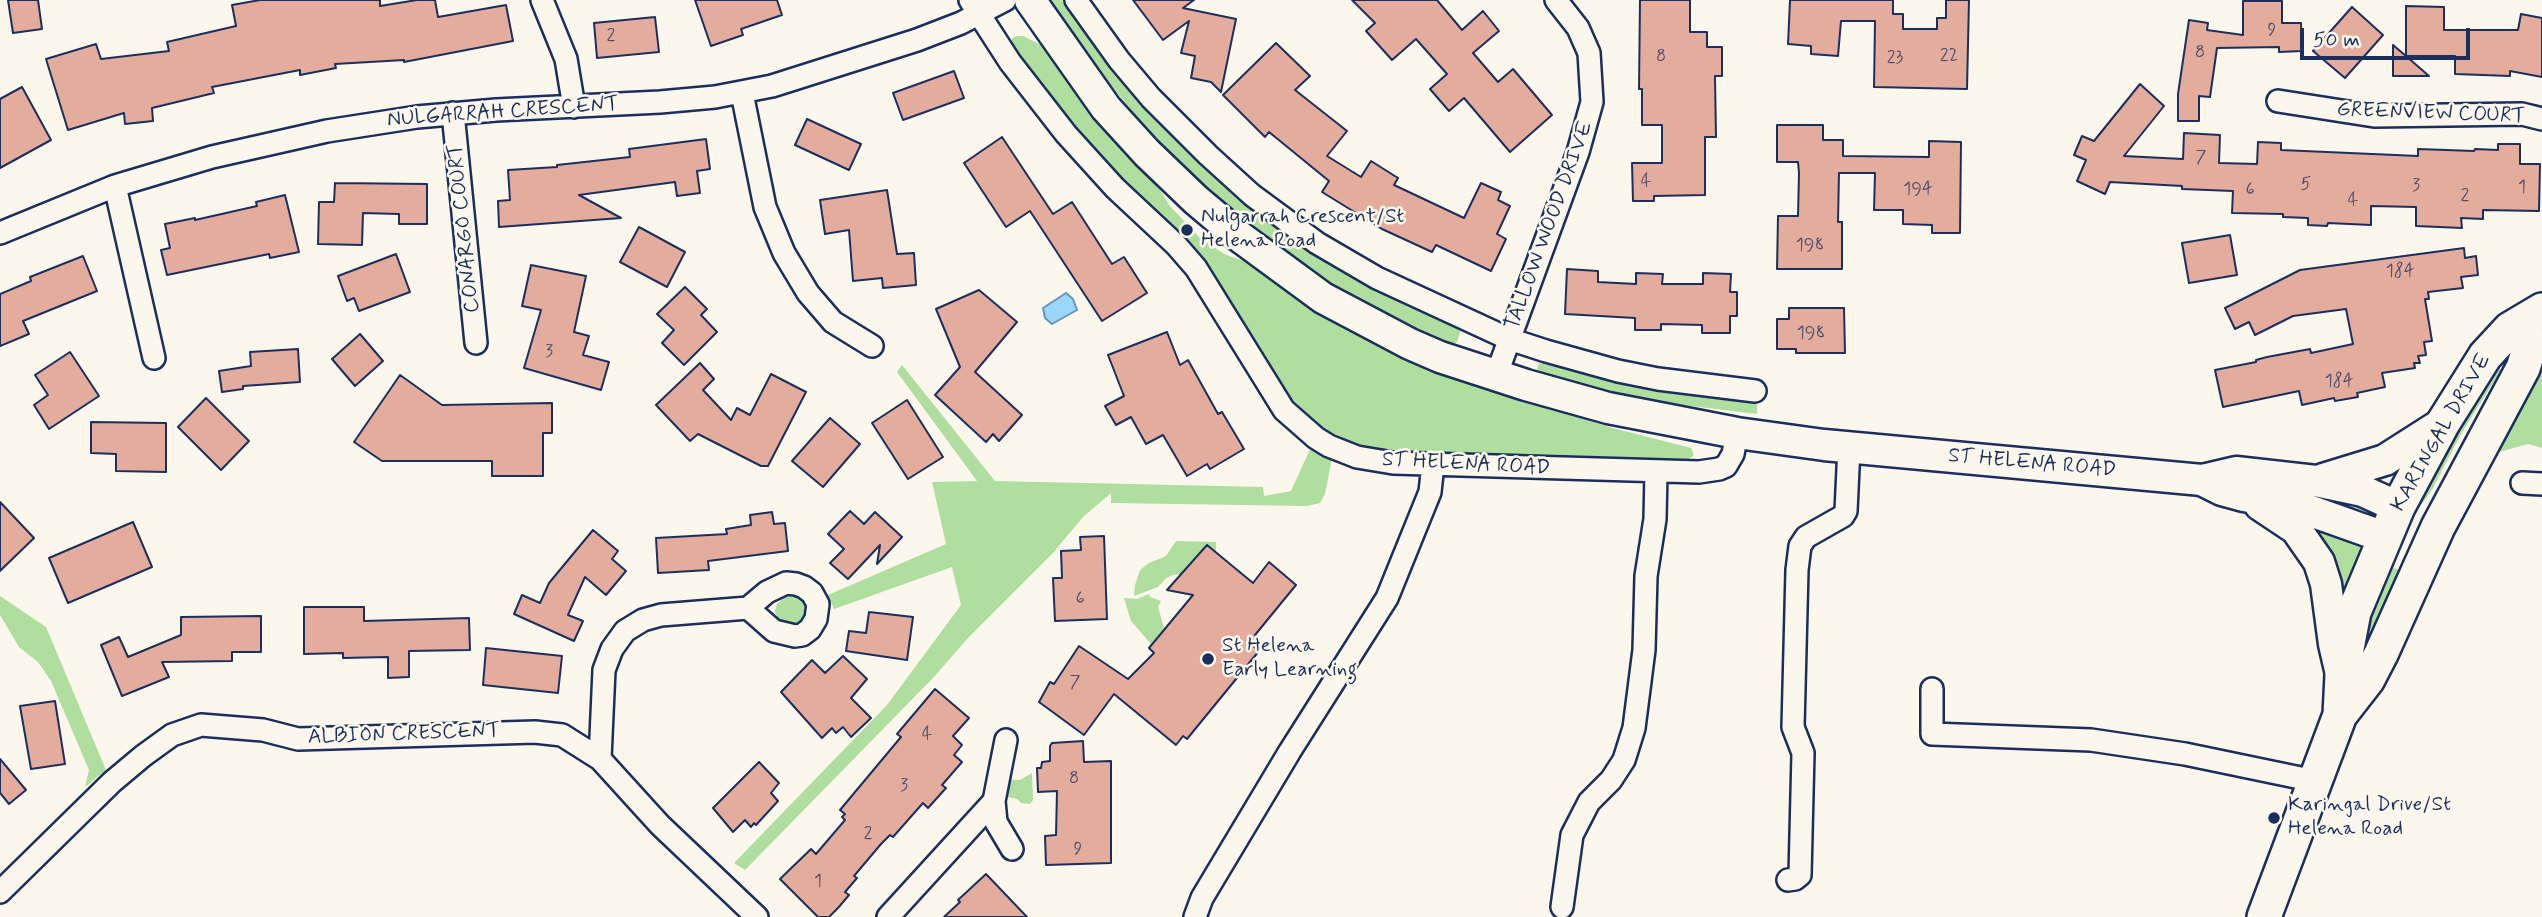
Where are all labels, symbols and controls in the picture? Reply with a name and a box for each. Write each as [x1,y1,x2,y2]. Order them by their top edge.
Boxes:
scale bar [2304,14,2474,58]
house number: 9 [2268,20,2276,42]
house number: 2 [607,25,615,47]
text: 50 m [2313,26,2360,54]
house number: 8 [2195,42,2205,64]
house number: 22 [1940,45,1958,67]
house number: 8 [1656,46,1666,68]
house number: 23 [1887,47,1903,69]
street label: NULGARRAH CRESCENT [386,92,620,134]
street label: GREENVIEW COURT [2336,98,2526,130]
street label: TALLOW WOOD DRIVE [1500,118,1600,334]
street label: CONARGO COURT [444,142,486,314]
house number: 7 [2196,147,2206,169]
house number: 4 [1641,171,1651,193]
house number: 5 [2301,174,2311,196]
house number: 3 [2412,175,2420,197]
house number: 1 [2518,177,2526,199]
house number: 194 [1903,179,1933,201]
house number: 6 [2245,179,2255,201]
house number: 2 [2461,185,2469,207]
house number: 4 [2348,190,2358,212]
place label: Nulgarrah Crescent/St Helena Road [1201,205,1404,255]
marker: Nulgarrah Crescent/St Helena Road [1179,222,1195,238]
house number: 198 [1796,235,1824,257]
house number: 184 [2386,261,2414,283]
house number: 198 [1797,323,1825,345]
house number: 3 [545,341,553,363]
street label: KARINGAL DRIVE [2387,349,2497,517]
house number: 184 [2325,371,2353,393]
street label: ST HELENA ROAD [1947,444,2117,484]
street label: ST HELENA ROAD [1381,448,1551,482]
house number: 6 [1075,588,1085,610]
place label: St Helena Early Learning [1222,634,1357,684]
marker: St Helena Early Learning [1200,651,1216,667]
house number: 7 [1070,672,1080,694]
street label: ALBION CRESCENT [307,719,501,751]
house number: 4 [922,724,932,746]
house number: 8 [1069,768,1079,790]
house number: 3 [900,775,908,797]
place label: Karingal Drive/St Helena Road [2288,793,2451,843]
marker: Karingal Drive/St Helena Road [2266,810,2282,826]
house number: 2 [864,823,872,845]
house number: 9 [1074,839,1082,861]
house number: 1 [814,871,822,893]

